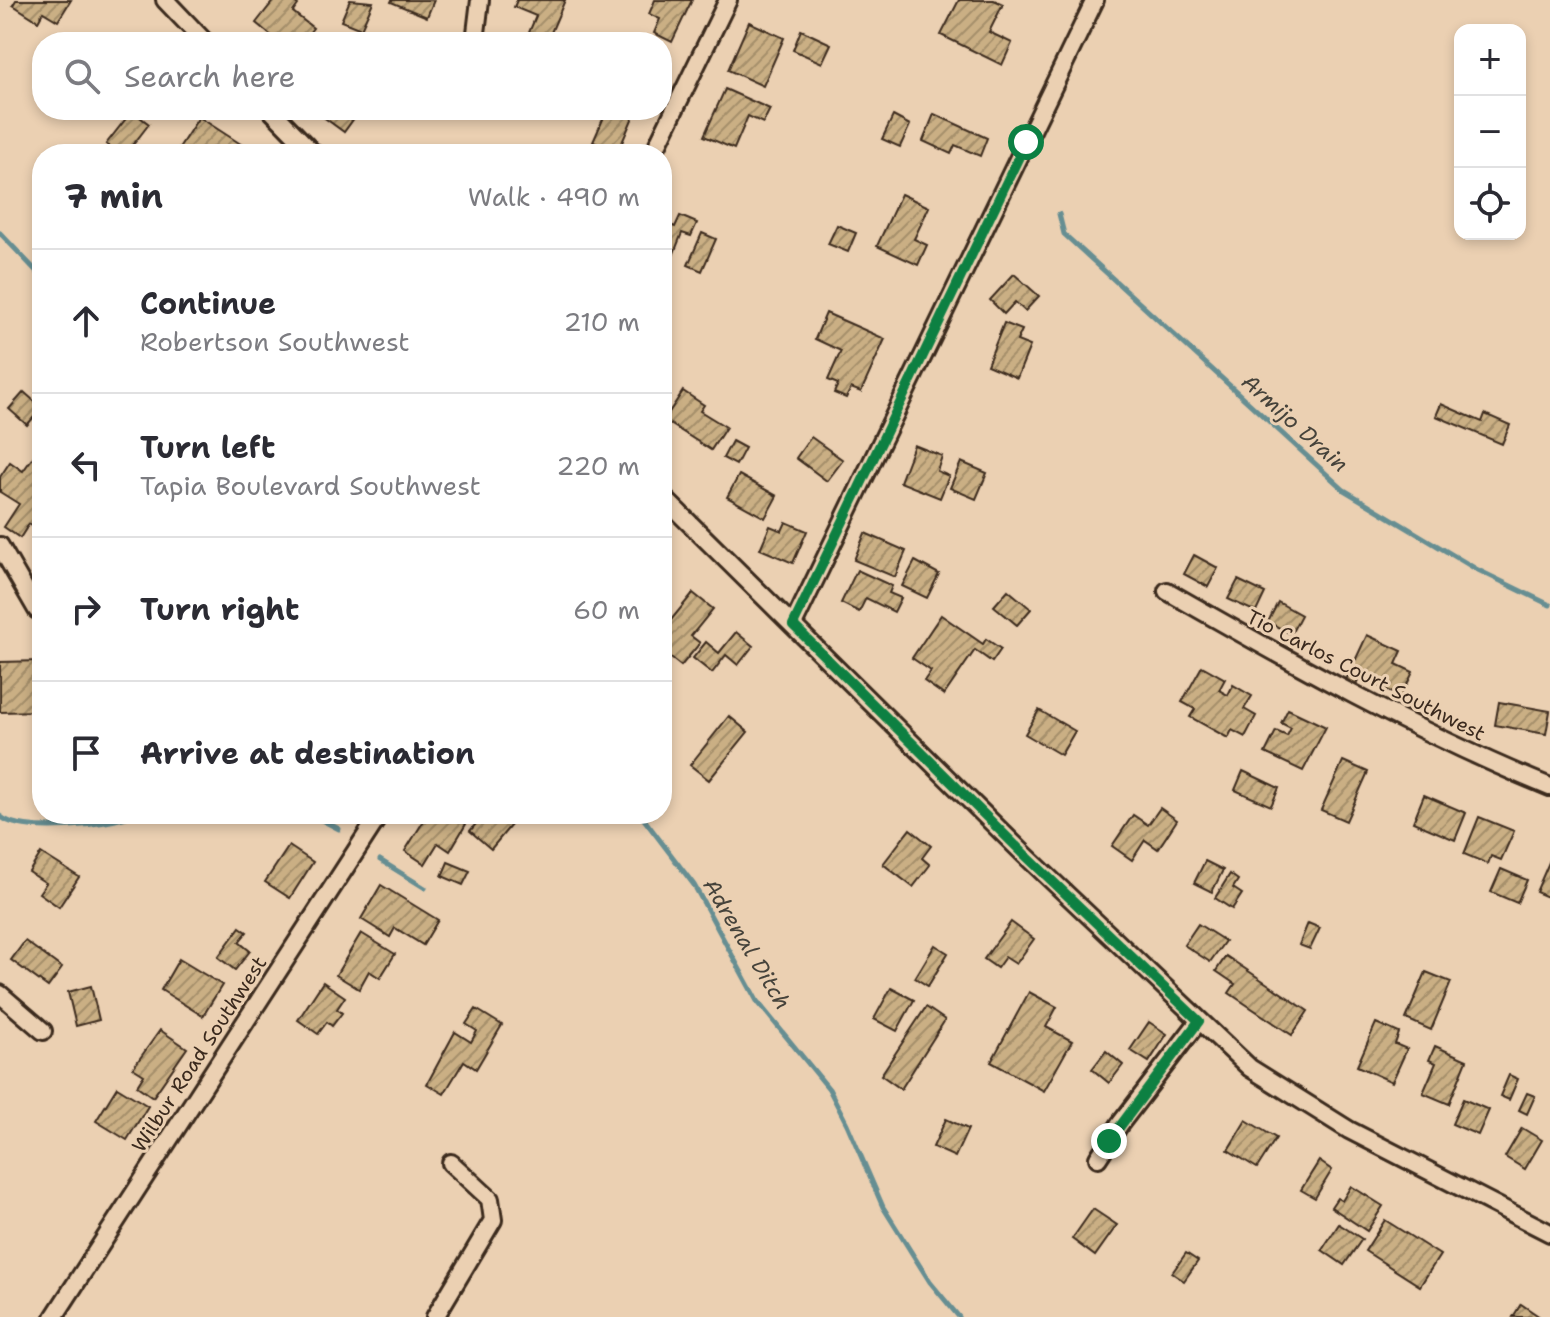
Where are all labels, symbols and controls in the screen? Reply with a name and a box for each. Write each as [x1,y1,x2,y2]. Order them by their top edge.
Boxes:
map controls [1454,24,1526,240]
button: + [1454,24,1526,96]
search box [32,32,672,120]
icon: search [60,54,104,98]
text: Search here [124,56,295,97]
button: − [1454,96,1526,168]
route start [1008,124,1044,160]
button: locate [1454,168,1526,240]
text: 7 min [64,173,163,219]
text: Walk · 490 m [468,179,640,214]
text: Continue [140,283,276,324]
icon: ahead [64,299,108,343]
text: 210 m [563,304,640,339]
text: Robertson Southwest [140,324,410,359]
water label: Armijo Drain [1236,367,1354,479]
text: Turn left [140,427,275,468]
icon: left [64,443,108,487]
text: 220 m [556,448,640,483]
text: Tapia Boulevard Southwest [140,468,481,503]
icon: right [64,587,108,631]
text: Turn right [140,589,299,630]
text: 60 m [573,592,640,627]
street label: Tio Carlos Court Southwest [1242,603,1490,747]
icon: arrive [64,731,108,775]
text: Arrive at destination [140,733,475,774]
water label: Adrenal Ditch [696,873,798,1015]
street label: Wilbur Road Southwest [126,951,272,1157]
route end [1091,1123,1127,1159]

